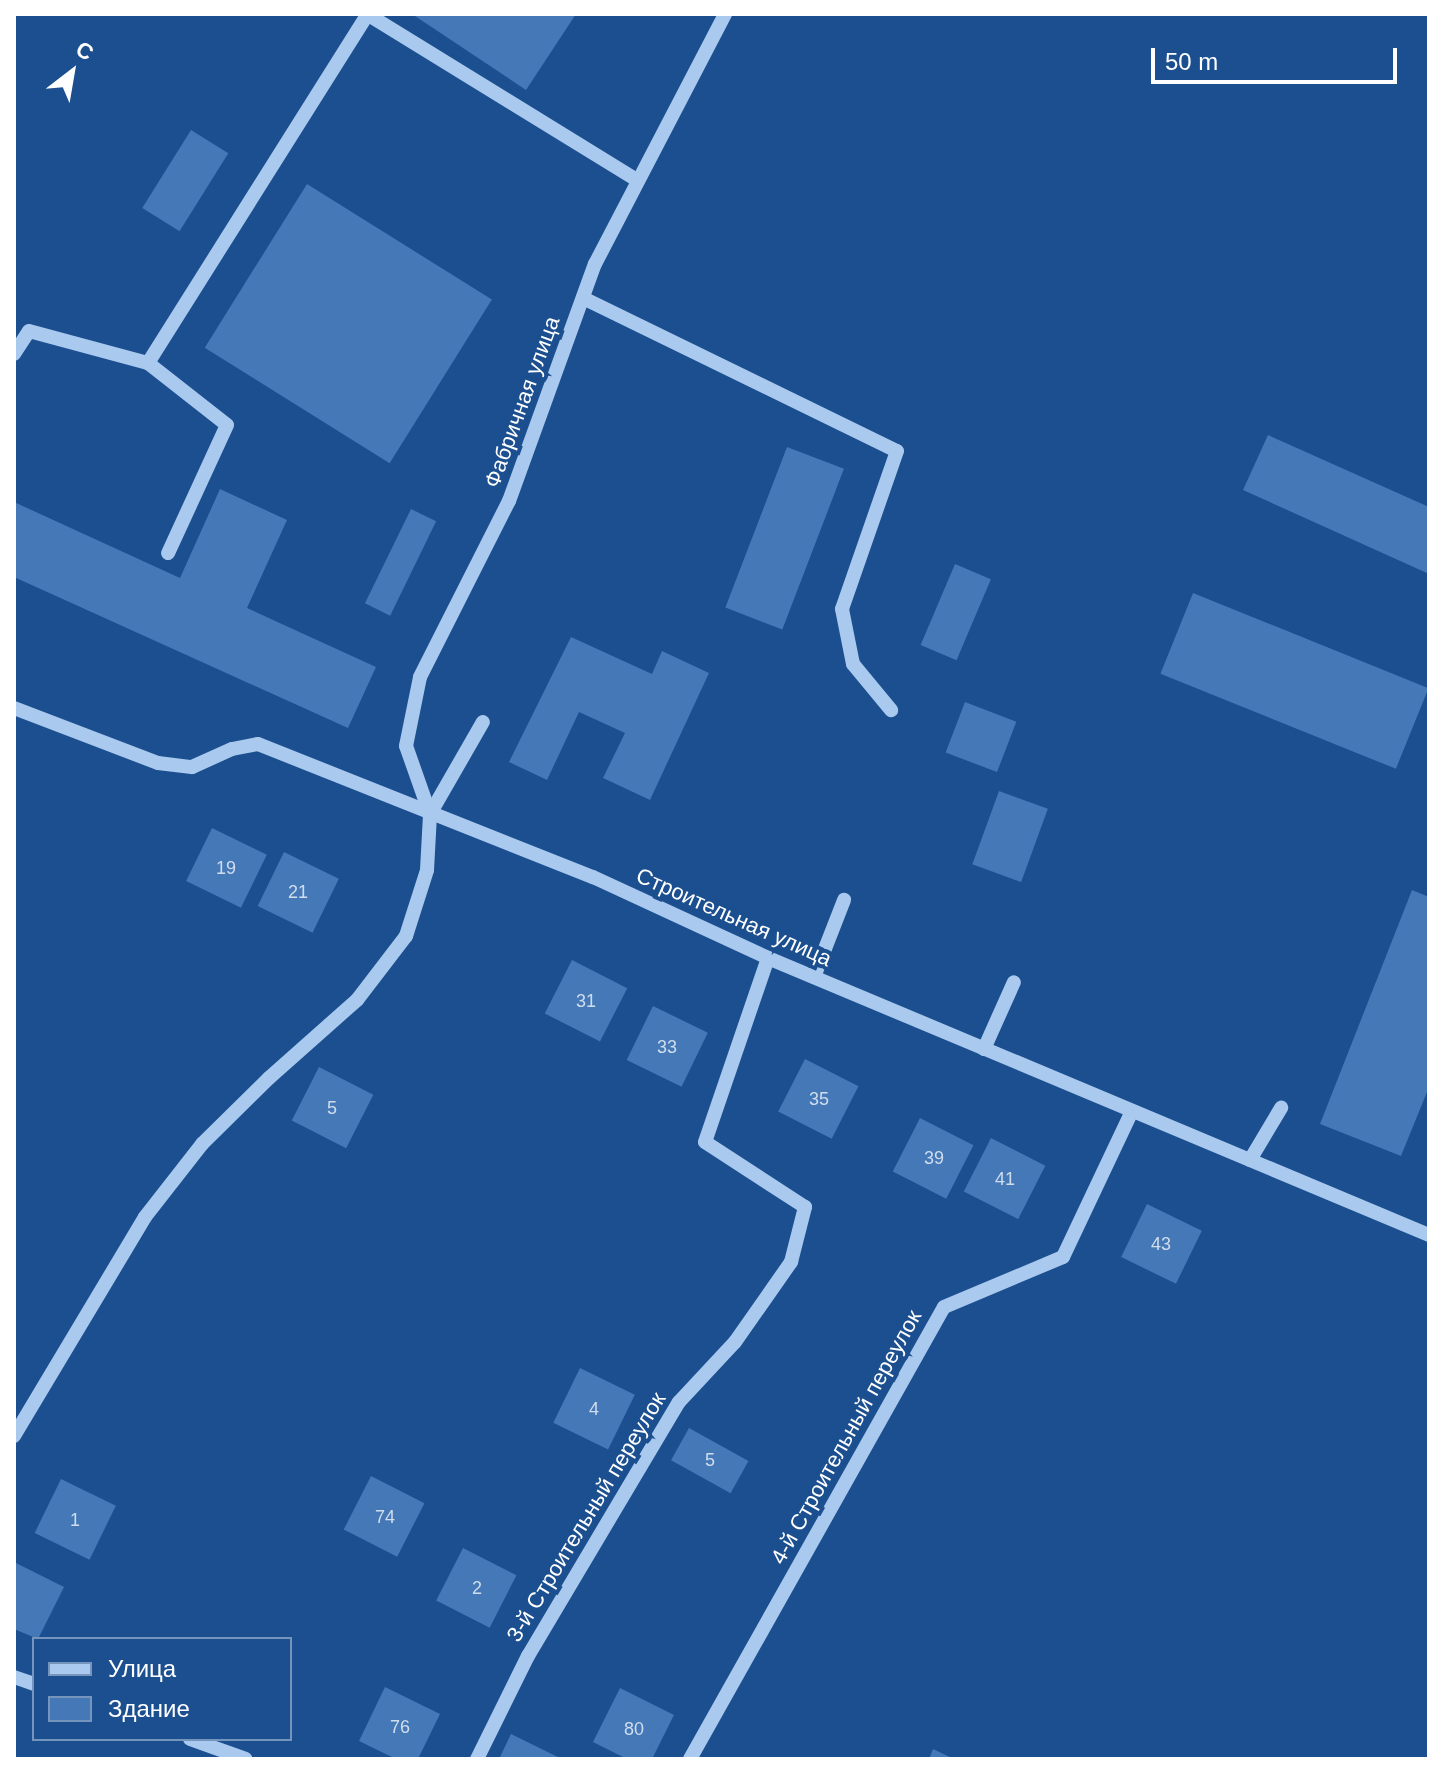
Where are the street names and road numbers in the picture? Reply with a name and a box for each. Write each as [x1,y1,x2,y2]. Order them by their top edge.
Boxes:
street label: Фабричная улица [479,313,565,491]
street label: Строительная улица [632,862,836,972]
street label: 4-й Строительный переулок [765,1305,927,1569]
street label: 3-й Строительный переулок [501,1387,671,1647]

